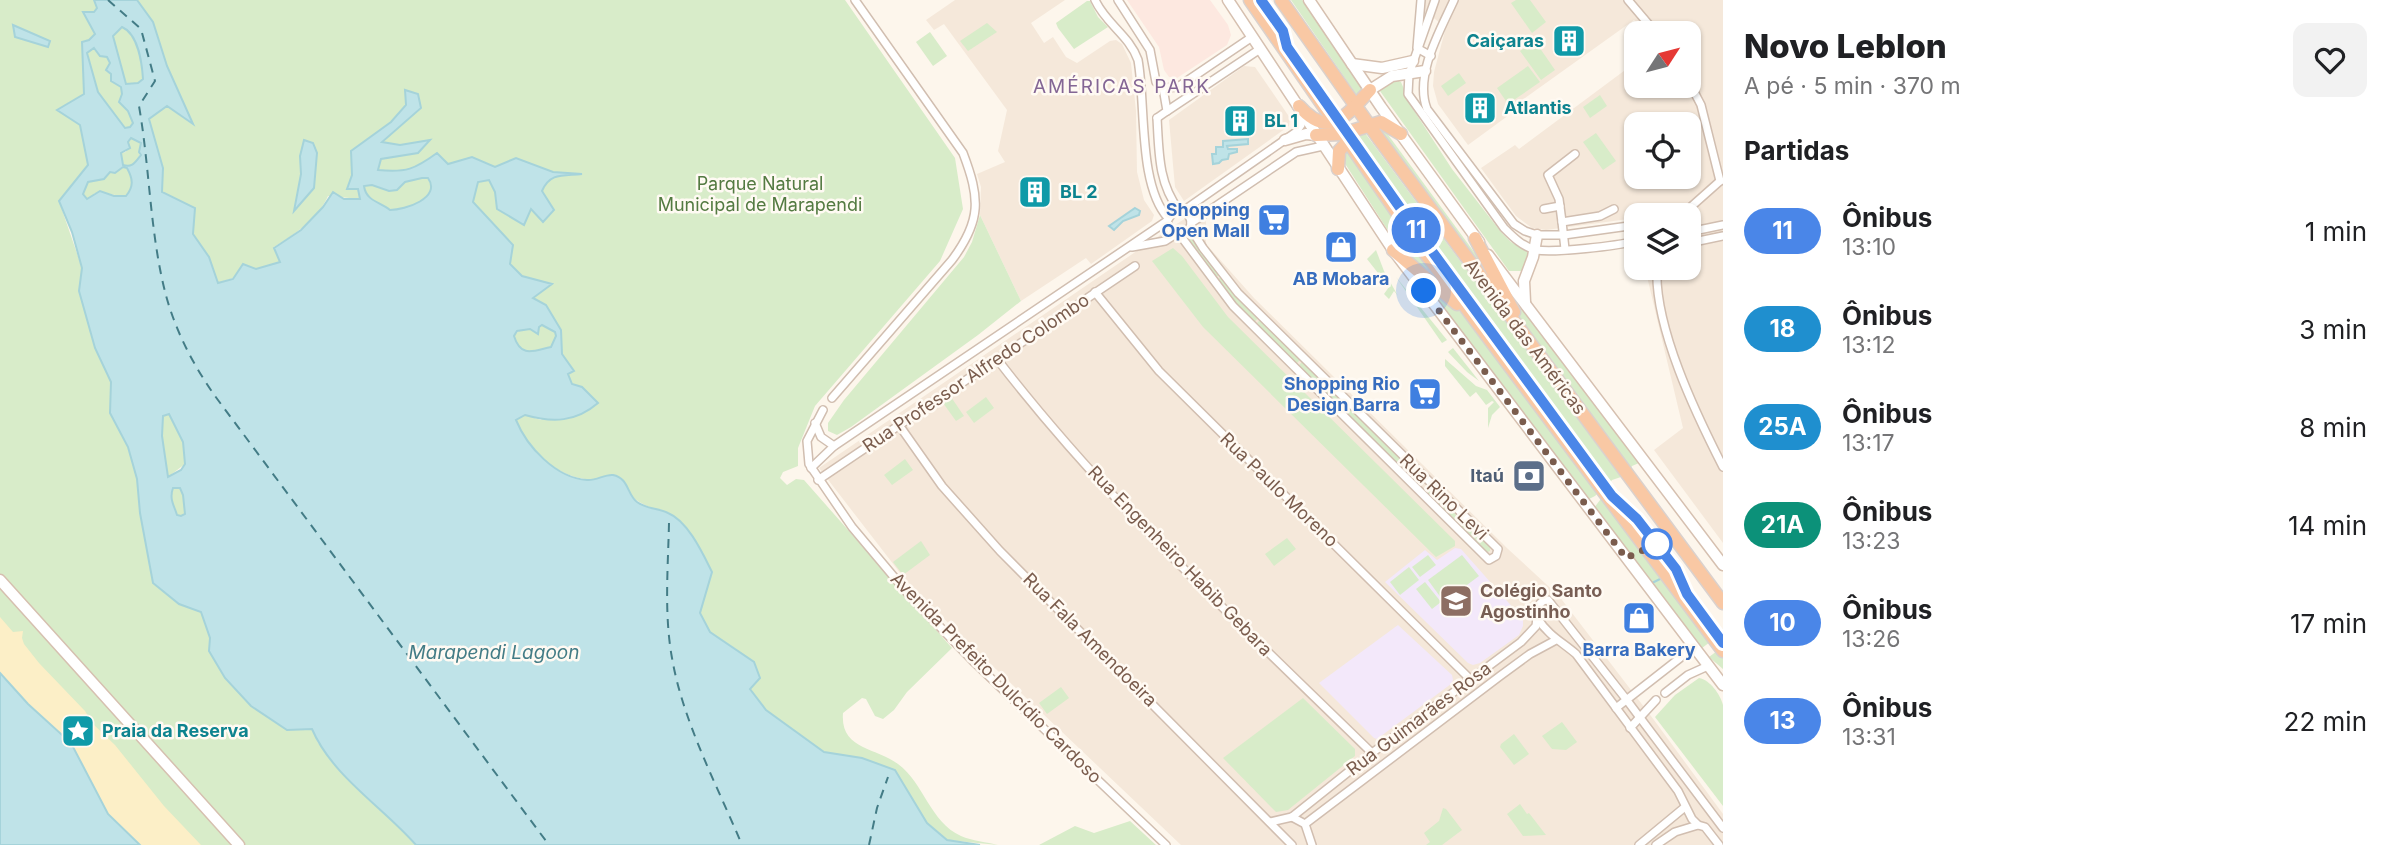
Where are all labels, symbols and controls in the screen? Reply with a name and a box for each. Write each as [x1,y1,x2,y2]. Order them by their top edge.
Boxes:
north arrow [1624,21,1701,98]
map controls [1624,21,1701,280]
building icon: Caiçaras [1550,22,1588,60]
button: heart [2293,23,2367,97]
text: Novo Leblon [1744,26,1947,66]
place label: Caiçaras [1467,30,1544,51]
text: A pé · 5 min · 370 m [1744,72,1961,100]
district label: AMÉRICAS PARK [1033,74,1211,98]
building icon: Atlantis [1461,89,1499,127]
place label: Atlantis [1504,97,1572,118]
building icon: BL 1 [1221,102,1259,140]
place label: BL 1 [1264,110,1298,131]
button: locate [1624,112,1701,189]
text: Partidas [1744,135,1849,166]
park label: Parque Natural Municipal de Marapendi [658,173,862,215]
building icon: BL 2 [1016,173,1054,211]
place label: BL 2 [1060,181,1098,202]
place label: Shopping Open Mall [1162,199,1250,241]
supermarket icon: Shopping Open Mall [1255,201,1293,239]
text: Ônibus [1842,202,1932,233]
button: layers [1624,203,1701,280]
line badge: 11 [1384,207,1448,253]
text: 11 [1406,215,1426,244]
text: 11 [1772,216,1793,245]
text: 1 min [2305,216,2367,247]
shop icon: AB Mobara [1322,228,1360,266]
text: 13:10 [1842,233,1896,261]
street label: Avenida das Américas [1460,255,1591,418]
place label: AB Mobara [1293,268,1389,289]
your location [1406,273,1441,308]
street label: Rua Professor Alfredo Colombo [859,289,1093,456]
text: Ônibus [1842,300,1932,331]
text: 18 [1770,314,1795,343]
text: 3 min [2299,314,2367,345]
text: 13:12 [1842,331,1896,359]
place label: Shopping Rio Design Barra [1284,373,1400,415]
supermarket icon: Shopping Rio Design Barra [1406,375,1444,413]
text: Ônibus [1842,398,1932,429]
text: 25A [1758,412,1807,441]
text: 8 min [2299,412,2367,443]
street label: Rua Paulo Moreno [1216,428,1343,551]
text: 13:17 [1842,429,1895,457]
street label: Rua Rino Levi [1396,449,1493,544]
bank icon: Itaú [1510,457,1548,495]
street label: Rua Engenheiro Habib Gebara [1084,461,1277,660]
place label: Itaú [1470,465,1504,486]
text: Ônibus [1842,496,1932,527]
text: 21A [1761,510,1804,539]
text: 14 min [2288,510,2367,541]
text: 13:23 [1842,527,1900,555]
unlabelled marker [1642,529,1672,559]
street label: Avenida Prefeito Dulcídio Cardoso [887,568,1106,787]
street label: Rua Fala Amendoeira [1019,569,1161,711]
place label: Colégio Santo Agostinho [1480,580,1602,622]
school or university icon: Colégio Santo Agostinho [1437,582,1475,620]
text: Ônibus [1842,594,1932,625]
shop icon: Barra Bakery [1620,599,1658,637]
text: 10 [1769,608,1796,637]
text: 17 min [2290,608,2367,639]
text: 13:26 [1842,625,1900,653]
place label: Barra Bakery [1582,639,1696,660]
water label: Marapendi Lagoon [409,641,579,664]
street label: Rua Guimarães Rosa [1342,657,1495,780]
text: Ônibus [1842,692,1932,723]
text: 13 [1770,706,1795,735]
text: 22 min [2284,706,2367,737]
place icon: Praia da Reserva [59,712,97,750]
place label: Praia da Reserva [102,720,249,741]
text: 13:31 [1842,723,1896,751]

